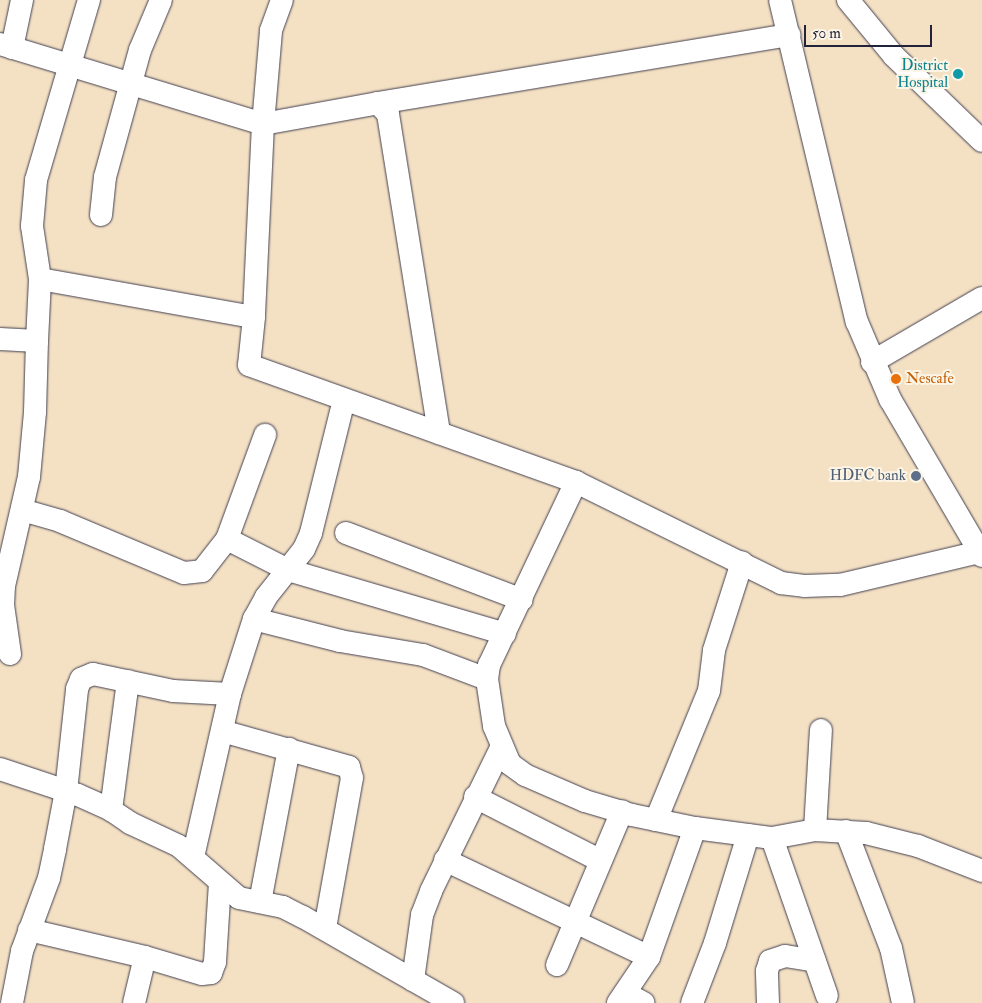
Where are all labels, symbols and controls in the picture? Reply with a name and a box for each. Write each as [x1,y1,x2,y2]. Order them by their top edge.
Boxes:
scale bar [807,15,934,47]
text: 50 m [812,24,841,43]
place label: District Hospital [897,56,948,91]
marker: District Hospital [952,68,964,80]
place label: Nescafe [906,370,954,388]
marker: Nescafe [890,373,902,385]
place label: HDFC bank [830,467,906,485]
marker: HDFC bank [910,470,922,482]

